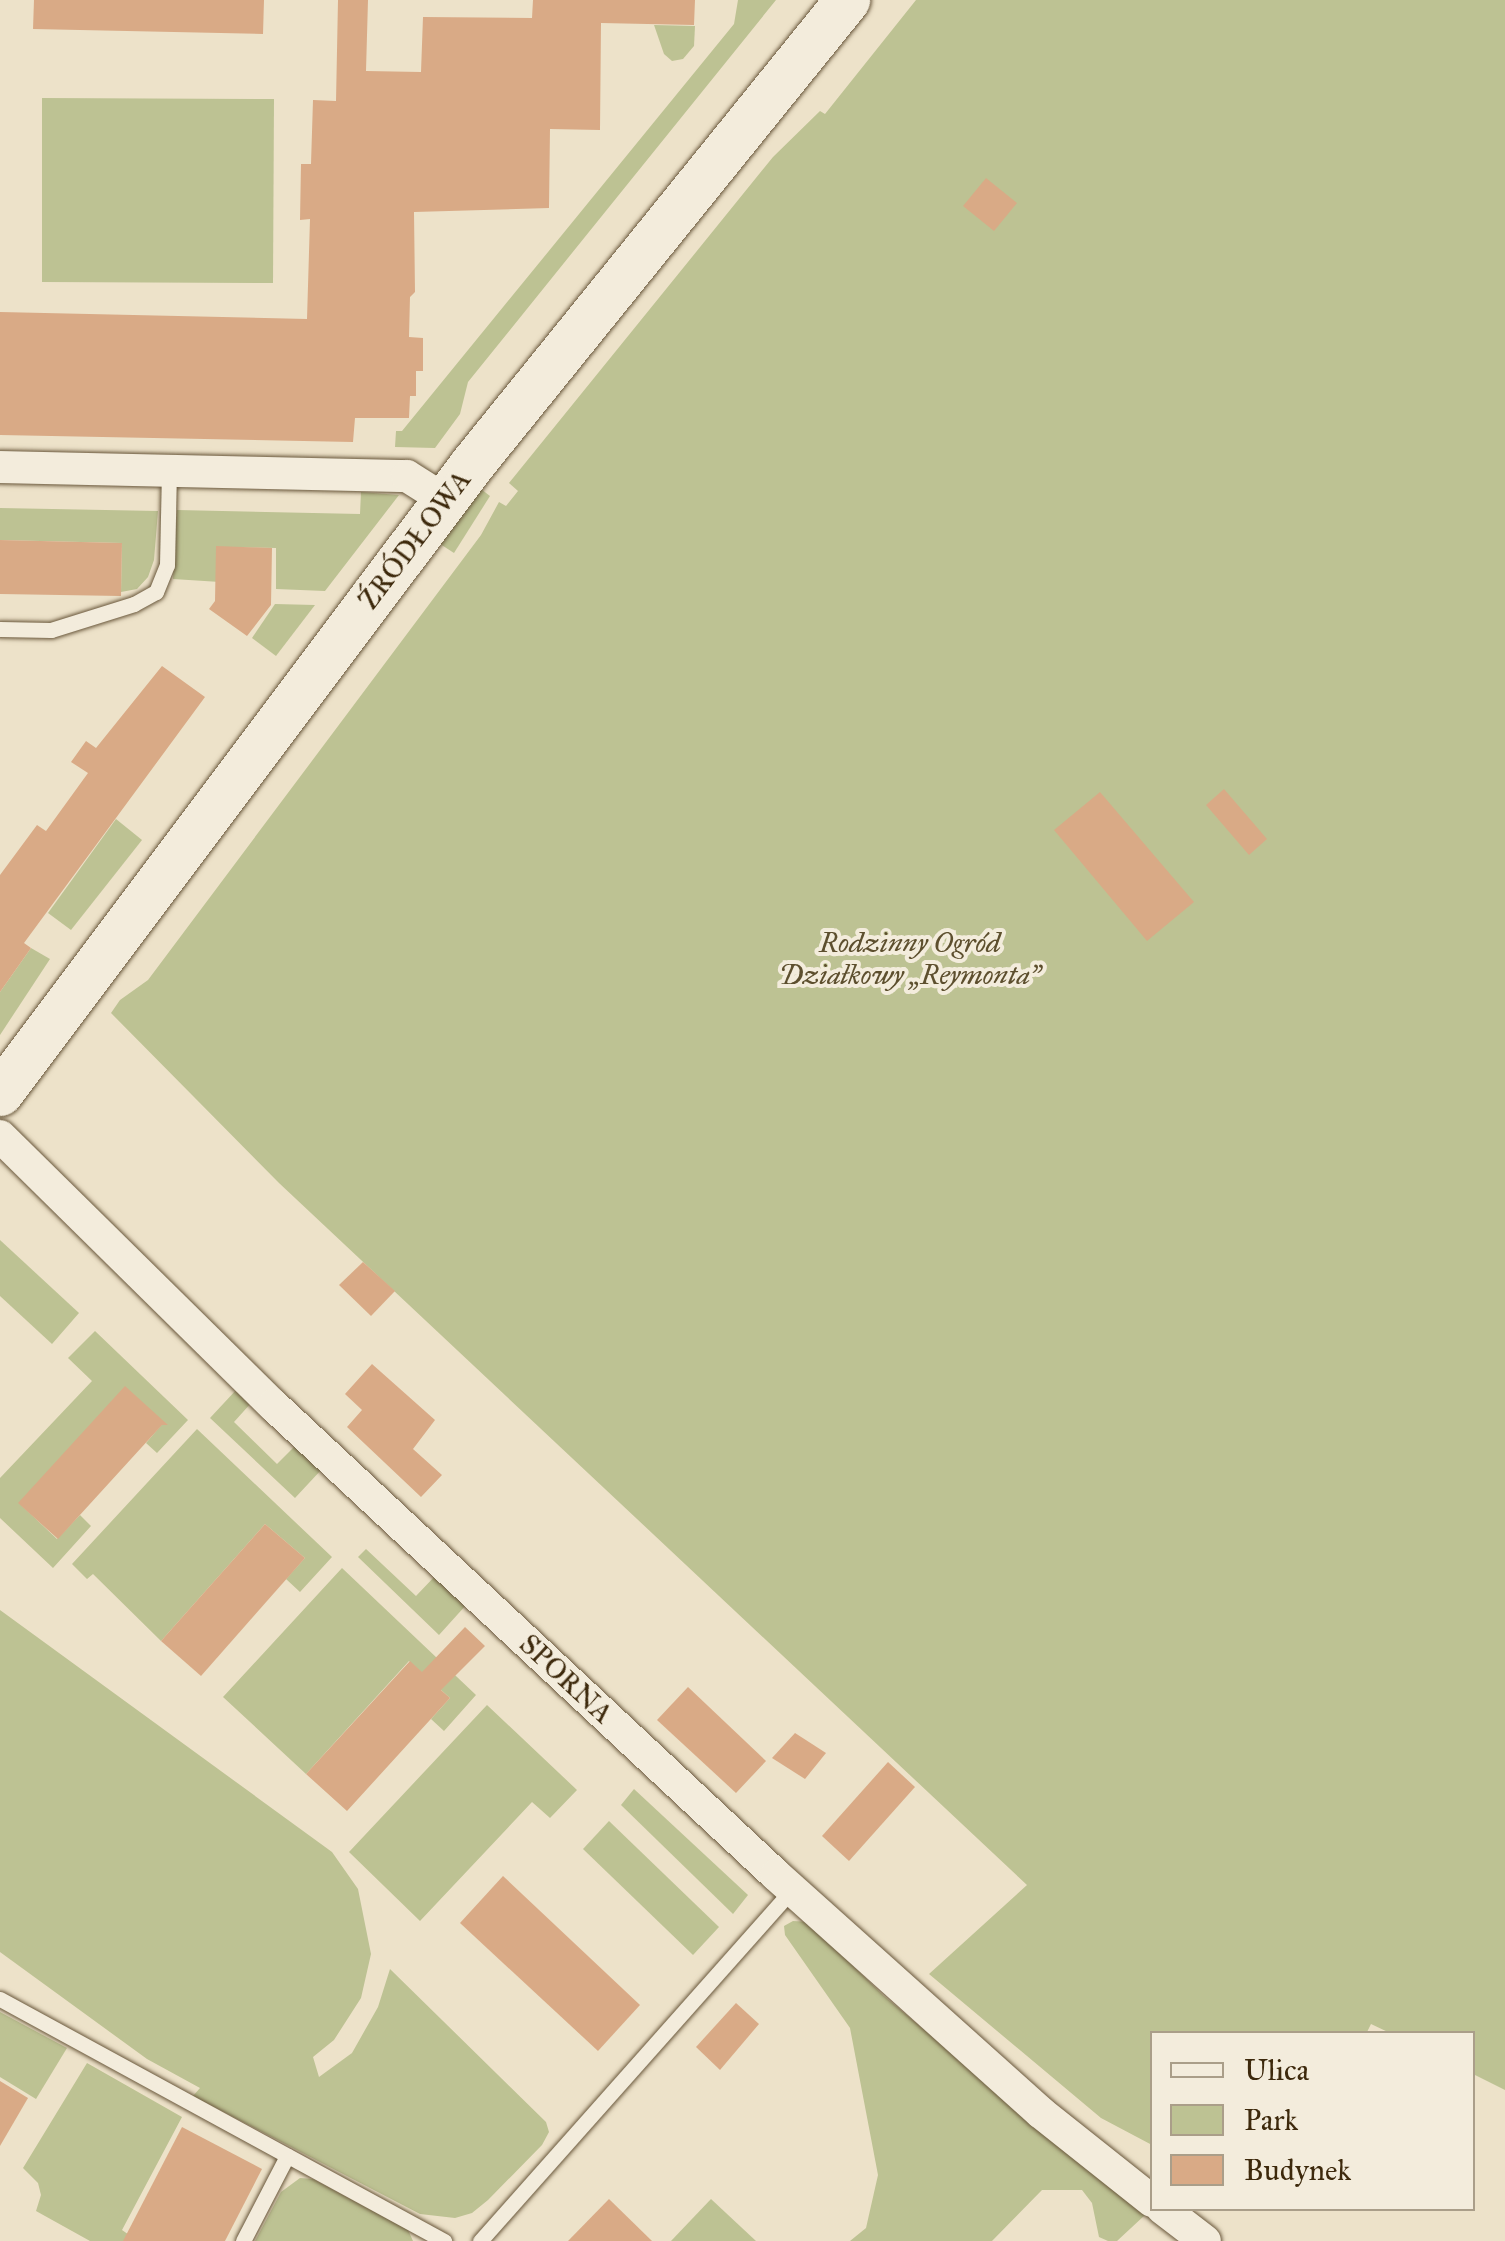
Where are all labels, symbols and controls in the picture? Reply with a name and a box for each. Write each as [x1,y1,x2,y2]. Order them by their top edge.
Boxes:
street label: ŹRÓDŁOWA [352,464,478,616]
park label: Rodzinny Ogród Działkowy „Reymonta” [779,926,1041,992]
street label: SPORNA [512,1627,620,1731]
legend [1150,2031,1475,2211]
text: Ulica [1244,2052,1309,2088]
text: Park [1244,2102,1298,2138]
text: Budynek [1244,2152,1351,2188]

